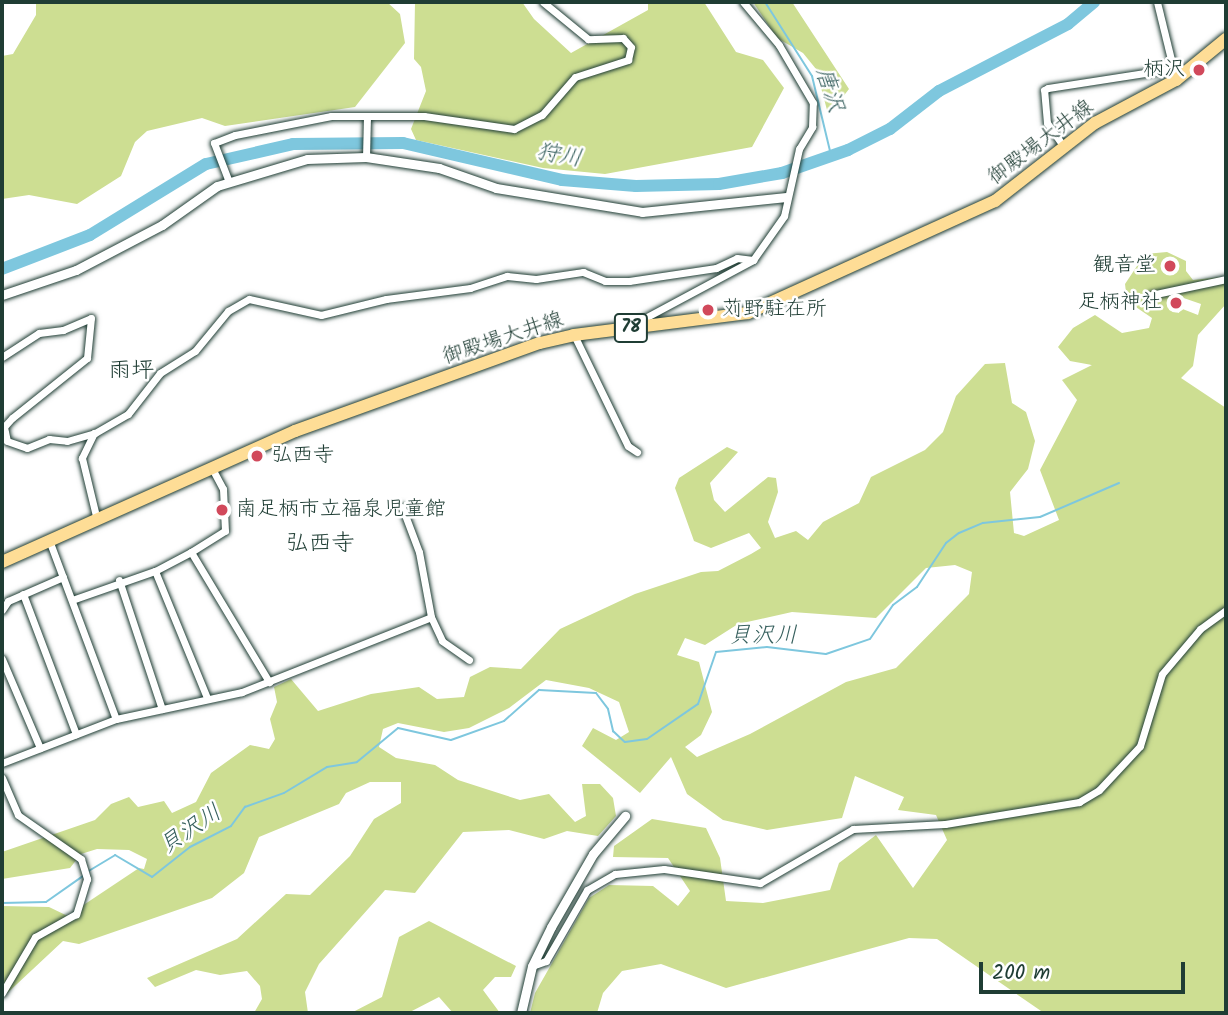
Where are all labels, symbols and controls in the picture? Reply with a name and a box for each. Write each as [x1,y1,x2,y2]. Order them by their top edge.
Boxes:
place label: 柄沢 [1143,57,1185,83]
marker: 柄沢 [1191,62,1207,78]
water label: 唐沢 [809,64,849,116]
street label: 御殿場大井線 [983,95,1099,191]
water label: 狩川 [534,138,584,174]
place label: 観音堂 [1093,253,1156,279]
marker: 観音堂 [1162,258,1178,274]
place label: 足柄神社 [1078,290,1162,316]
marker: 足柄神社 [1168,295,1184,311]
place label: 苅野駐在所 [722,297,827,323]
marker: 苅野駐在所 [700,302,716,318]
street label: 御殿場大井線 [439,308,567,370]
road number: 78 [614,312,648,344]
district label: 雨坪 [108,357,154,385]
place label: 弘西寺 [271,443,334,469]
marker: 弘西寺 [249,448,265,464]
place label: 南足柄市立福泉児童館 [236,497,446,523]
marker: 南足柄市立福泉児童館 [214,502,230,518]
district label: 弘西寺 [286,530,354,558]
water label: 貝沢川 [729,622,797,650]
water label: 貝沢川 [155,799,227,861]
scale bar [983,948,1190,992]
text: 200 m [992,957,1050,990]

